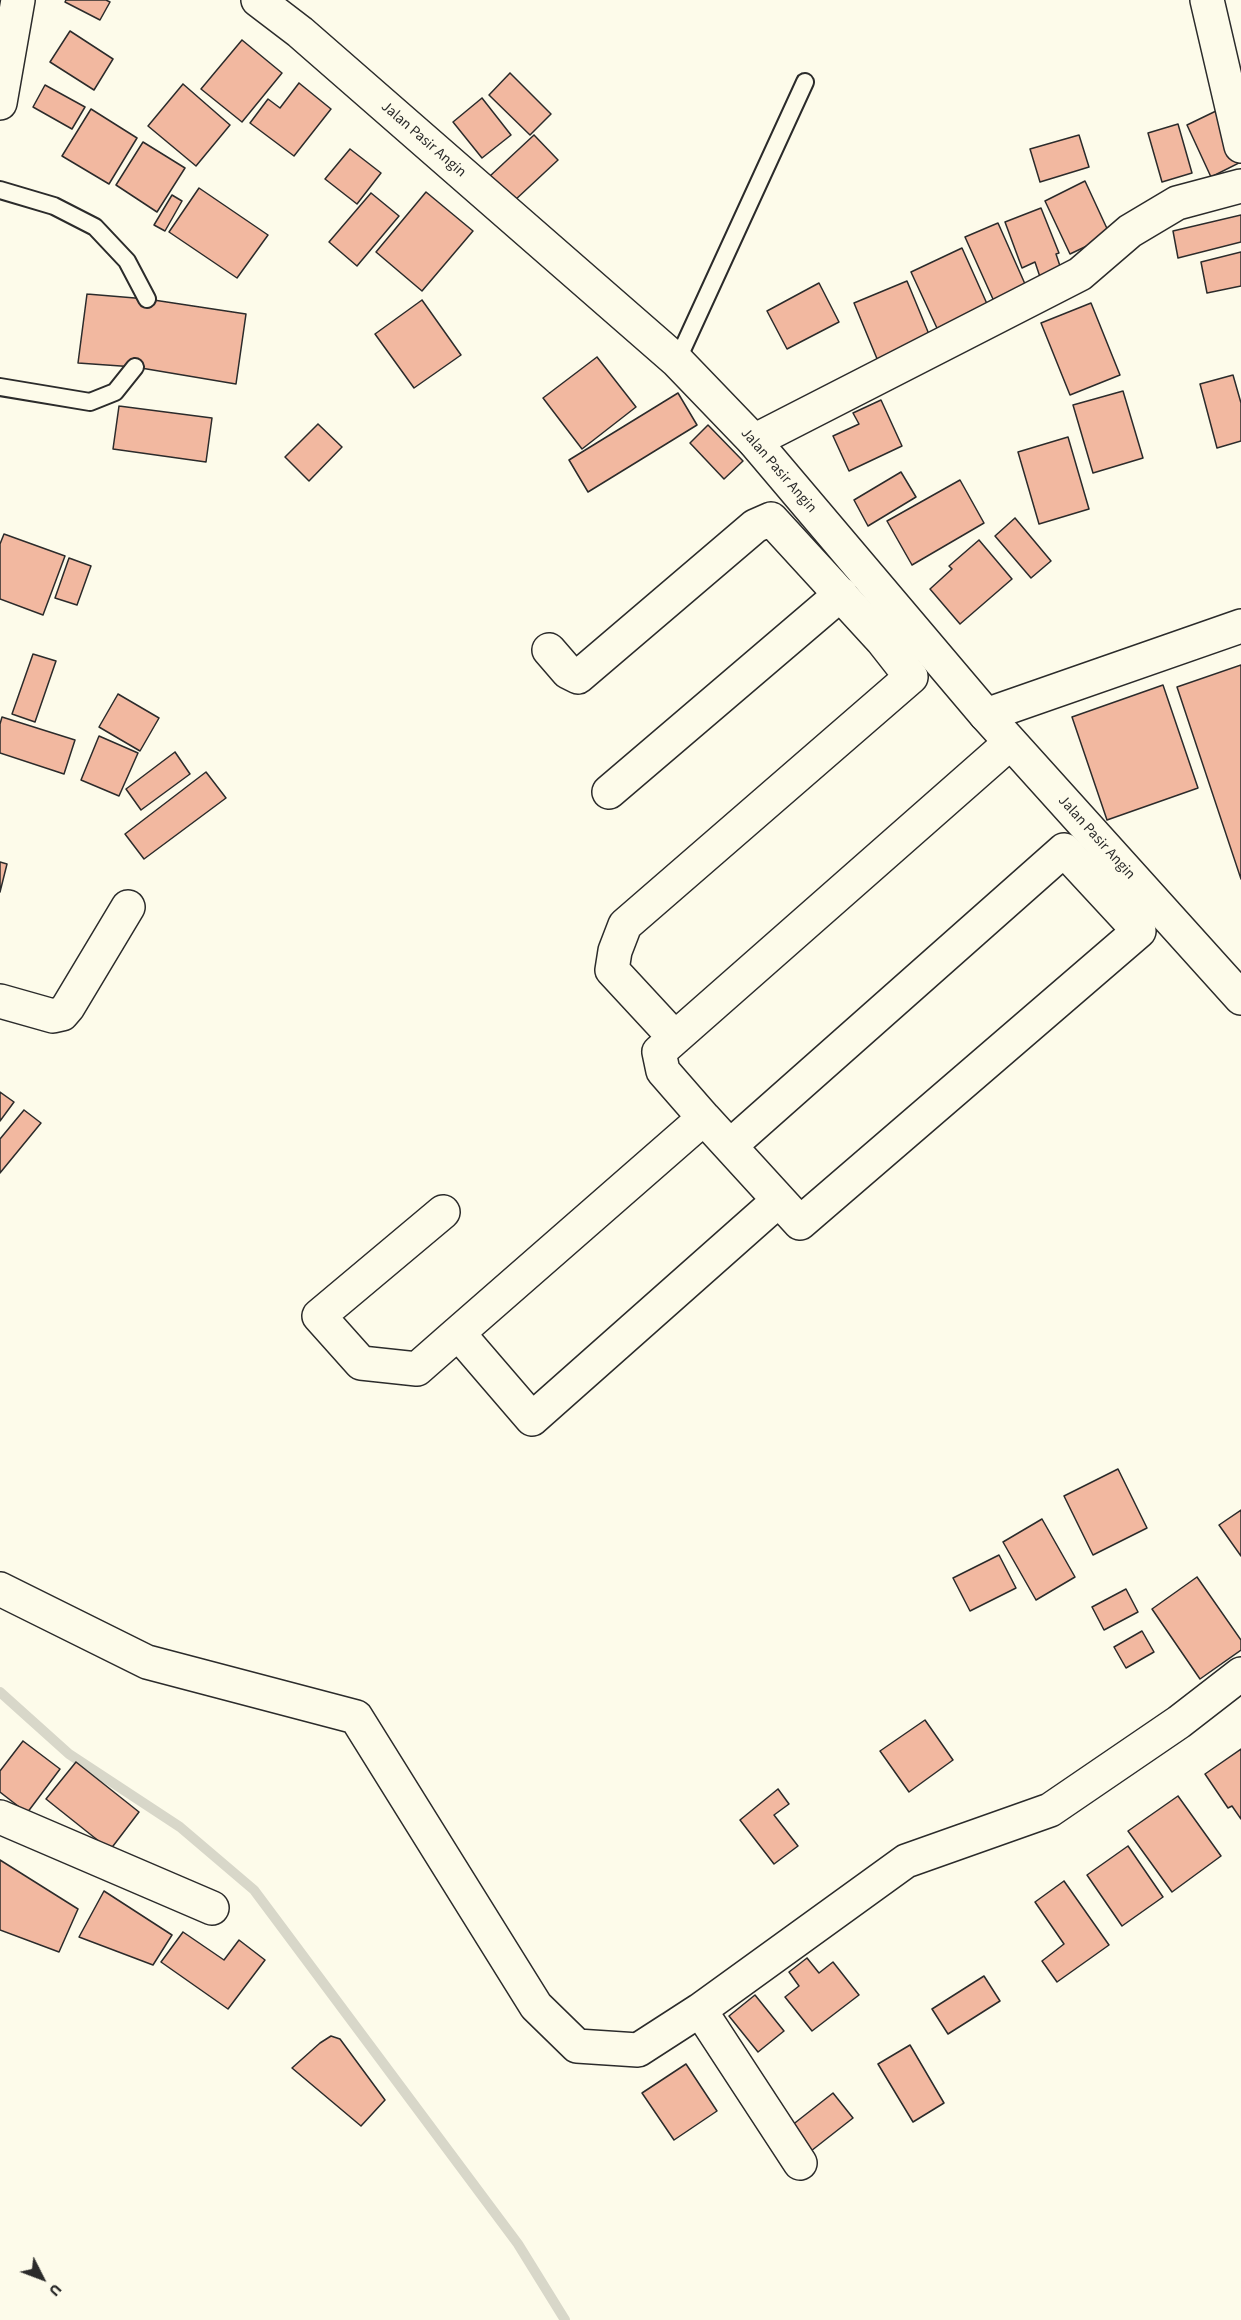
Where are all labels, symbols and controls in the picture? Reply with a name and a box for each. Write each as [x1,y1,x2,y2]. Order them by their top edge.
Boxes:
street label: Jalan Pasir Angin [377,98,469,182]
street label: Jalan Pasir Angin [736,425,820,517]
street label: Jalan Pasir Angin [1054,792,1138,884]
north arrow [12,2248,72,2308]
text: U [44,2279,67,2301]

